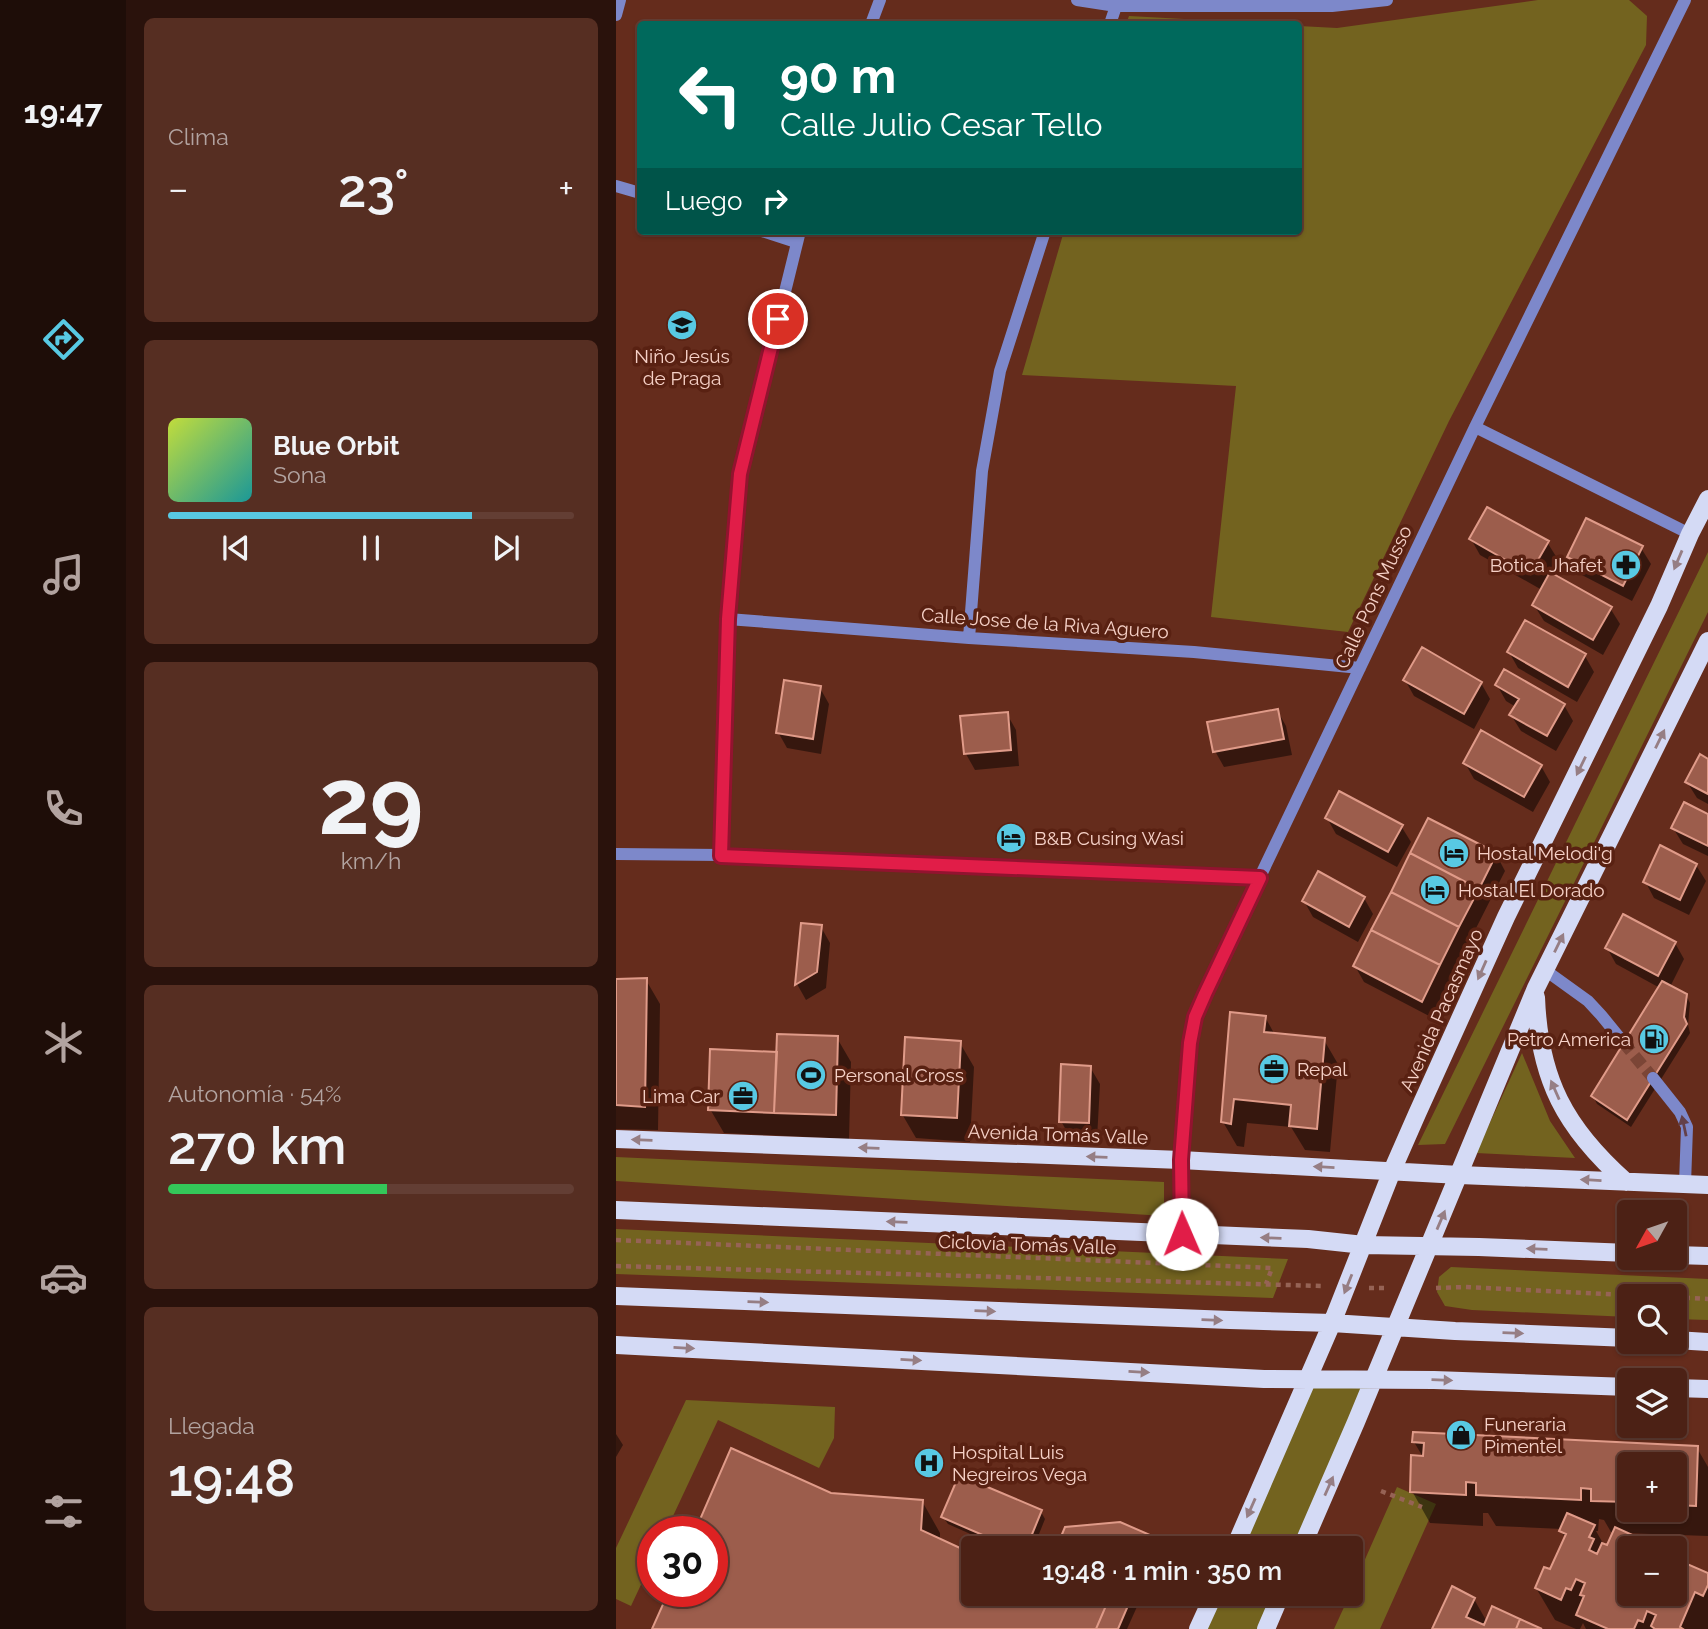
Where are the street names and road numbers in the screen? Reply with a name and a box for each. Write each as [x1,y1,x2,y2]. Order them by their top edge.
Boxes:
street label: Calle Pons Musso [1330,522,1416,672]
street label: Calle Jose de la Riva Aguero [920,603,1170,643]
street label: Avenida Pacasmayo [1395,925,1487,1095]
street label: Avenida Tomás Valle [967,1120,1149,1148]
street label: Ciclovía Tomás Valle [937,1230,1117,1258]

